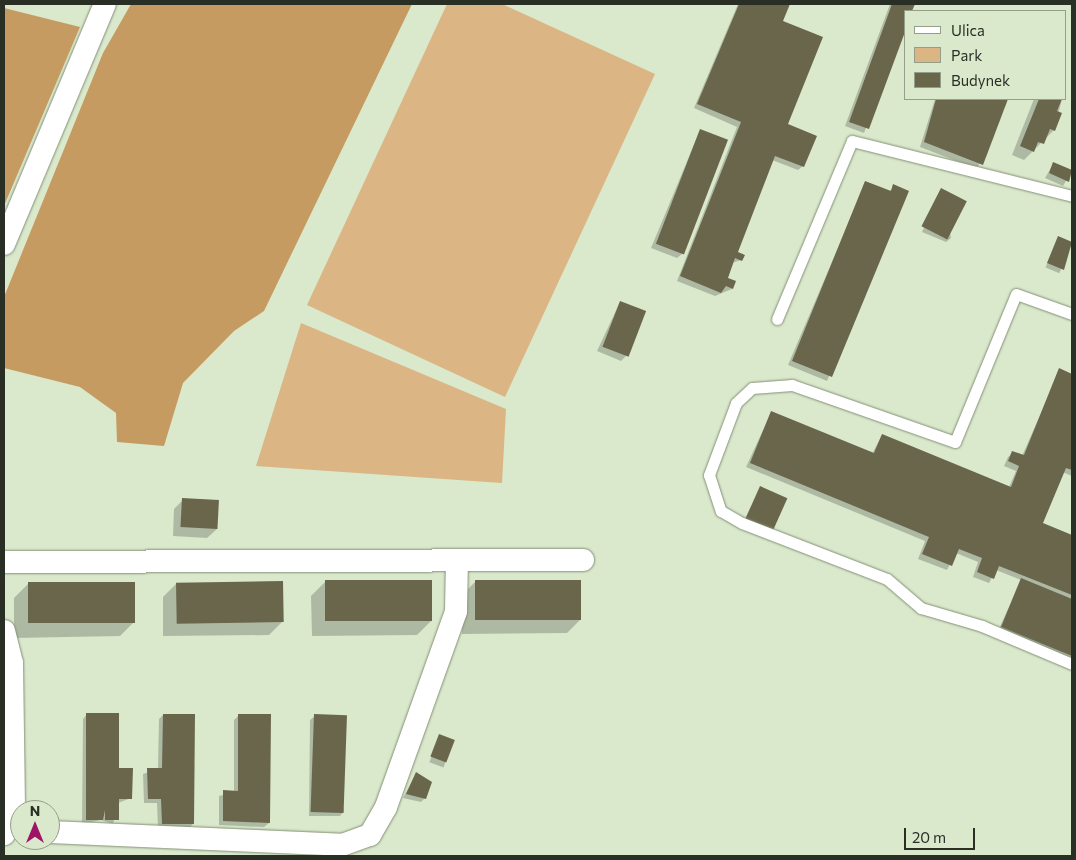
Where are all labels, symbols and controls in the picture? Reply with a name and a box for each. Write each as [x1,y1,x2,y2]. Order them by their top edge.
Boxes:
legend [904,10,1066,100]
text: Ulica [951,21,985,39]
text: Park [951,46,982,64]
text: Budynek [951,71,1010,89]
north arrow [10,800,60,850]
text: N [30,802,40,819]
scale bar [906,818,977,850]
text: 20 m [912,828,946,846]

